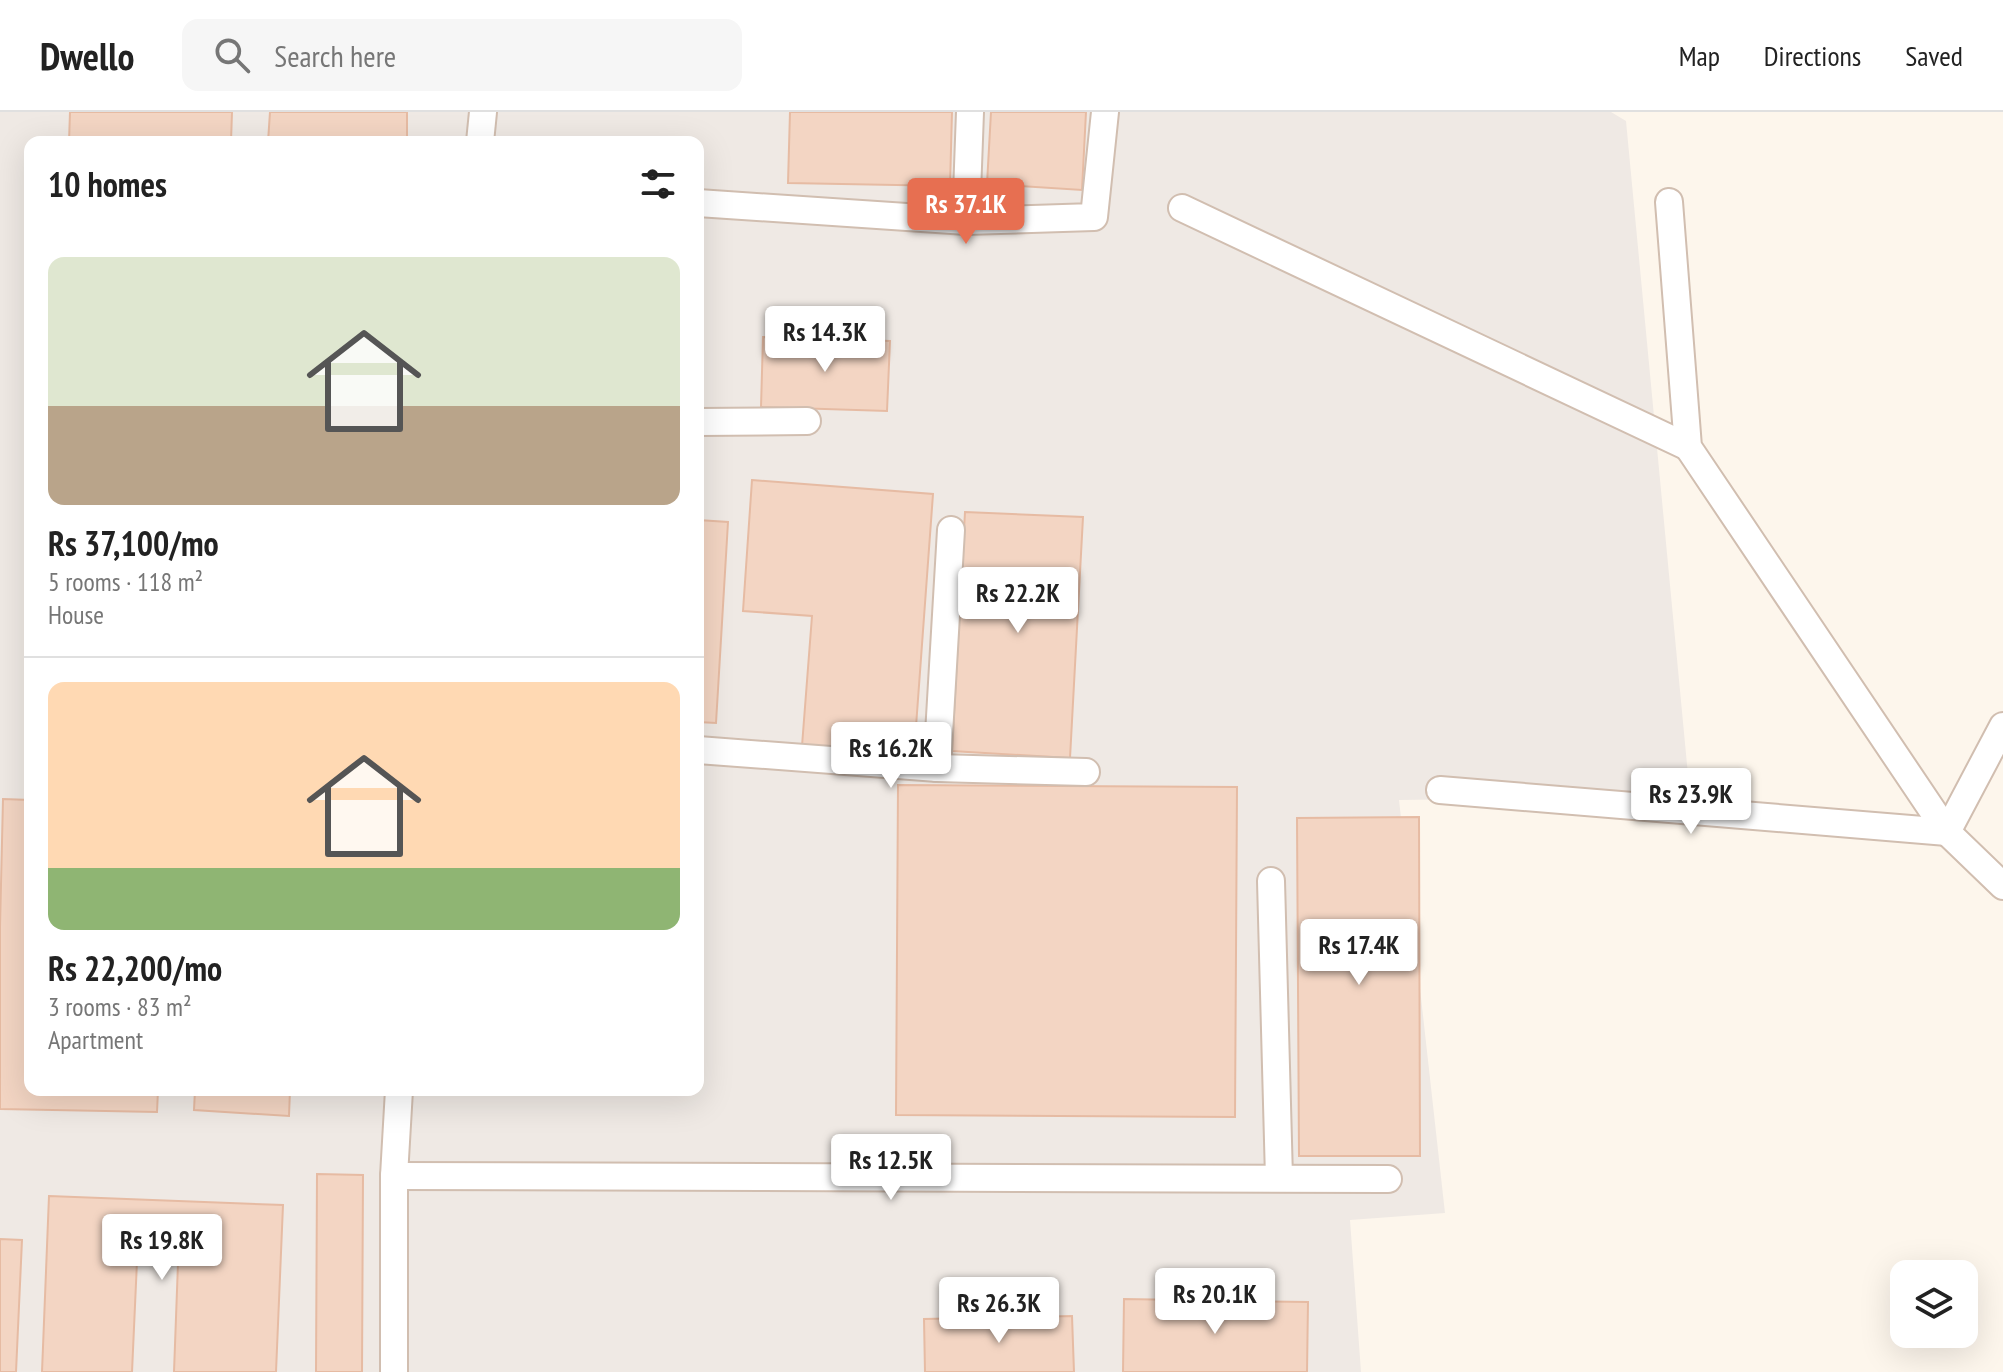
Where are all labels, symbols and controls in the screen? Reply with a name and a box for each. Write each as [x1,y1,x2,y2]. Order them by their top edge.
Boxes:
search box [182,19,742,91]
text: Dwello [40,31,134,80]
icon: search [210,33,254,77]
text: Search here [274,36,396,75]
text: Map [1679,37,1720,74]
text: Directions [1764,37,1861,74]
text: Saved [1905,37,1963,74]
text: 10 homes [48,162,167,206]
icon: filters [636,162,680,206]
pin: Rs 37.1K [883,178,1049,246]
text: Rs 37.1K [925,187,1007,220]
pin: Rs 14.3K [742,306,908,374]
icon: home [292,309,436,453]
text: Rs 14.3K [783,315,867,348]
text: Rs 37,100/mo [48,521,219,565]
text: 5 rooms · 118 m² [48,565,203,598]
pin: Rs 22.2K [935,567,1101,635]
text: Rs 22.2K [976,576,1060,609]
text: House [48,598,104,631]
pin: Rs 16.2K [808,722,974,790]
text: Rs 16.2K [849,731,933,764]
icon: home [292,734,436,878]
pin: Rs 23.9K [1608,768,1774,836]
text: Rs 23.9K [1649,777,1733,810]
pin: Rs 17.4K [1276,919,1442,987]
text: Rs 17.4K [1318,928,1400,961]
text: Rs 22,200/mo [48,946,222,990]
text: 3 rooms · 83 m² [48,990,192,1023]
text: Apartment [48,1023,143,1056]
pin: Rs 12.5K [808,1134,974,1202]
text: Rs 12.5K [849,1143,933,1176]
pin: Rs 19.8K [79,1214,245,1282]
text: Rs 19.8K [120,1223,204,1256]
map controls [1890,1260,1978,1348]
button: layers [1890,1260,1978,1348]
pin: Rs 20.1K [1132,1268,1298,1336]
pin: Rs 26.3K [916,1277,1082,1345]
text: Rs 20.1K [1173,1277,1257,1310]
text: Rs 26.3K [957,1286,1041,1319]

